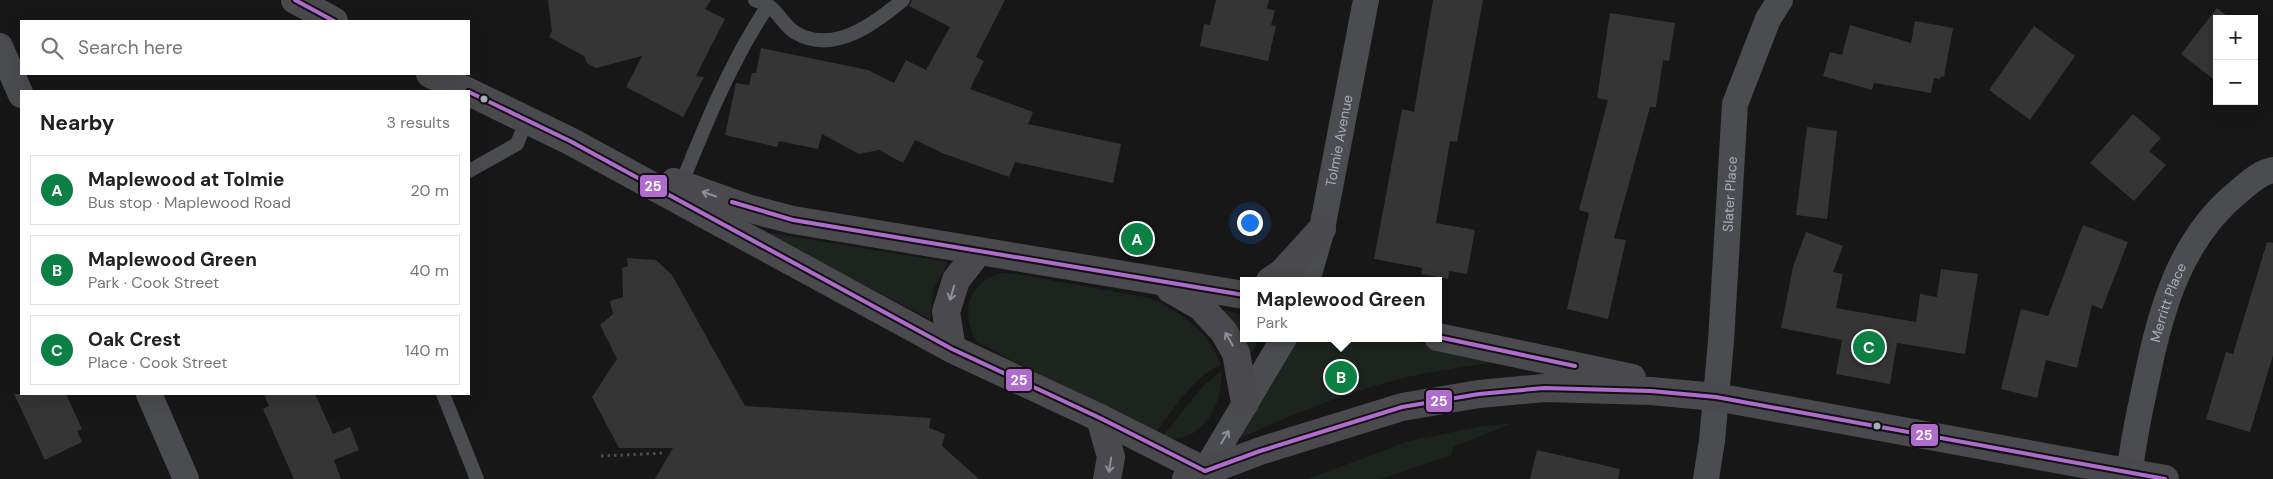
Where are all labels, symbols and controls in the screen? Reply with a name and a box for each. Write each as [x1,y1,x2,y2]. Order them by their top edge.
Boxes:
map controls [2213,15,2258,105]
button: + [2213,15,2258,60]
search box [20,20,470,75]
icon: search [38,34,66,62]
text: Search here [78,35,183,60]
button: − [2213,60,2258,105]
street label: Tolmie Avenue [1321,93,1357,188]
unlabelled marker [479,94,489,104]
text: Nearby [40,109,114,137]
text: 3 results [387,112,450,133]
street label: Slater Place [1718,156,1741,232]
text: Maplewood at Tolmie [88,167,284,192]
line badge: 25 [639,174,668,198]
text: 25 [645,177,661,195]
text: A [51,180,63,201]
text: 20 m [410,180,449,201]
one-way arrow [701,189,717,199]
text: Bus stop · Maplewood Road [88,192,291,213]
your location [1237,210,1263,236]
pin: A [1121,220,1153,258]
text: Maplewood Green [88,247,257,272]
text: B [52,260,62,281]
text: 40 m [410,260,449,281]
street label: Merritt Place [2146,260,2190,344]
text: Park · Cook Street [88,272,219,293]
popup [1240,277,1442,342]
one-way arrow [947,284,957,300]
text: Maplewood Green [1257,287,1425,312]
text: Park [1257,312,1288,333]
text: Oak Crest [88,327,181,352]
pin: C [1853,328,1885,366]
one-way arrow [1223,333,1233,347]
text: C [51,340,63,361]
text: 140 m [405,340,449,361]
text: Place · Cook Street [88,352,228,373]
pin: B [1325,358,1357,396]
line badge: 25 [1005,368,1033,392]
text: 25 [1011,371,1027,389]
line badge: 25 [1425,389,1453,413]
text: 25 [1431,392,1447,410]
unlabelled marker [1872,421,1882,431]
line badge: 25 [1910,423,1939,447]
text: 25 [1916,426,1932,444]
one-way arrow [1220,430,1230,444]
one-way arrow [1105,457,1115,473]

